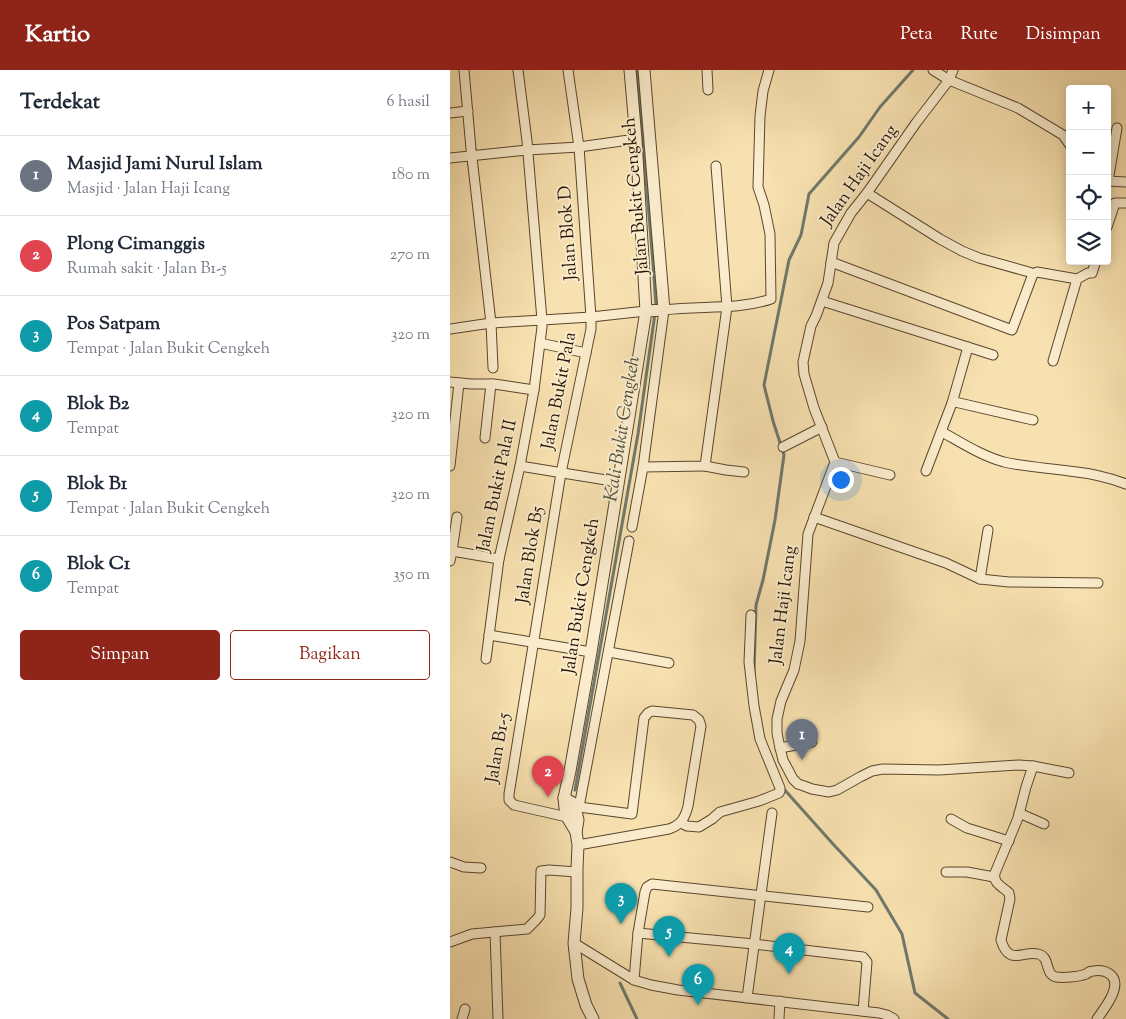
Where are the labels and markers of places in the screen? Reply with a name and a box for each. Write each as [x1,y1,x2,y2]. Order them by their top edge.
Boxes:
pin: 1 [786,719,818,760]
pin: 2 [532,756,564,797]
pin: 3 [605,883,637,924]
pin: 5 [653,916,685,957]
pin: 4 [773,933,805,974]
pin: 6 [682,964,714,1005]

